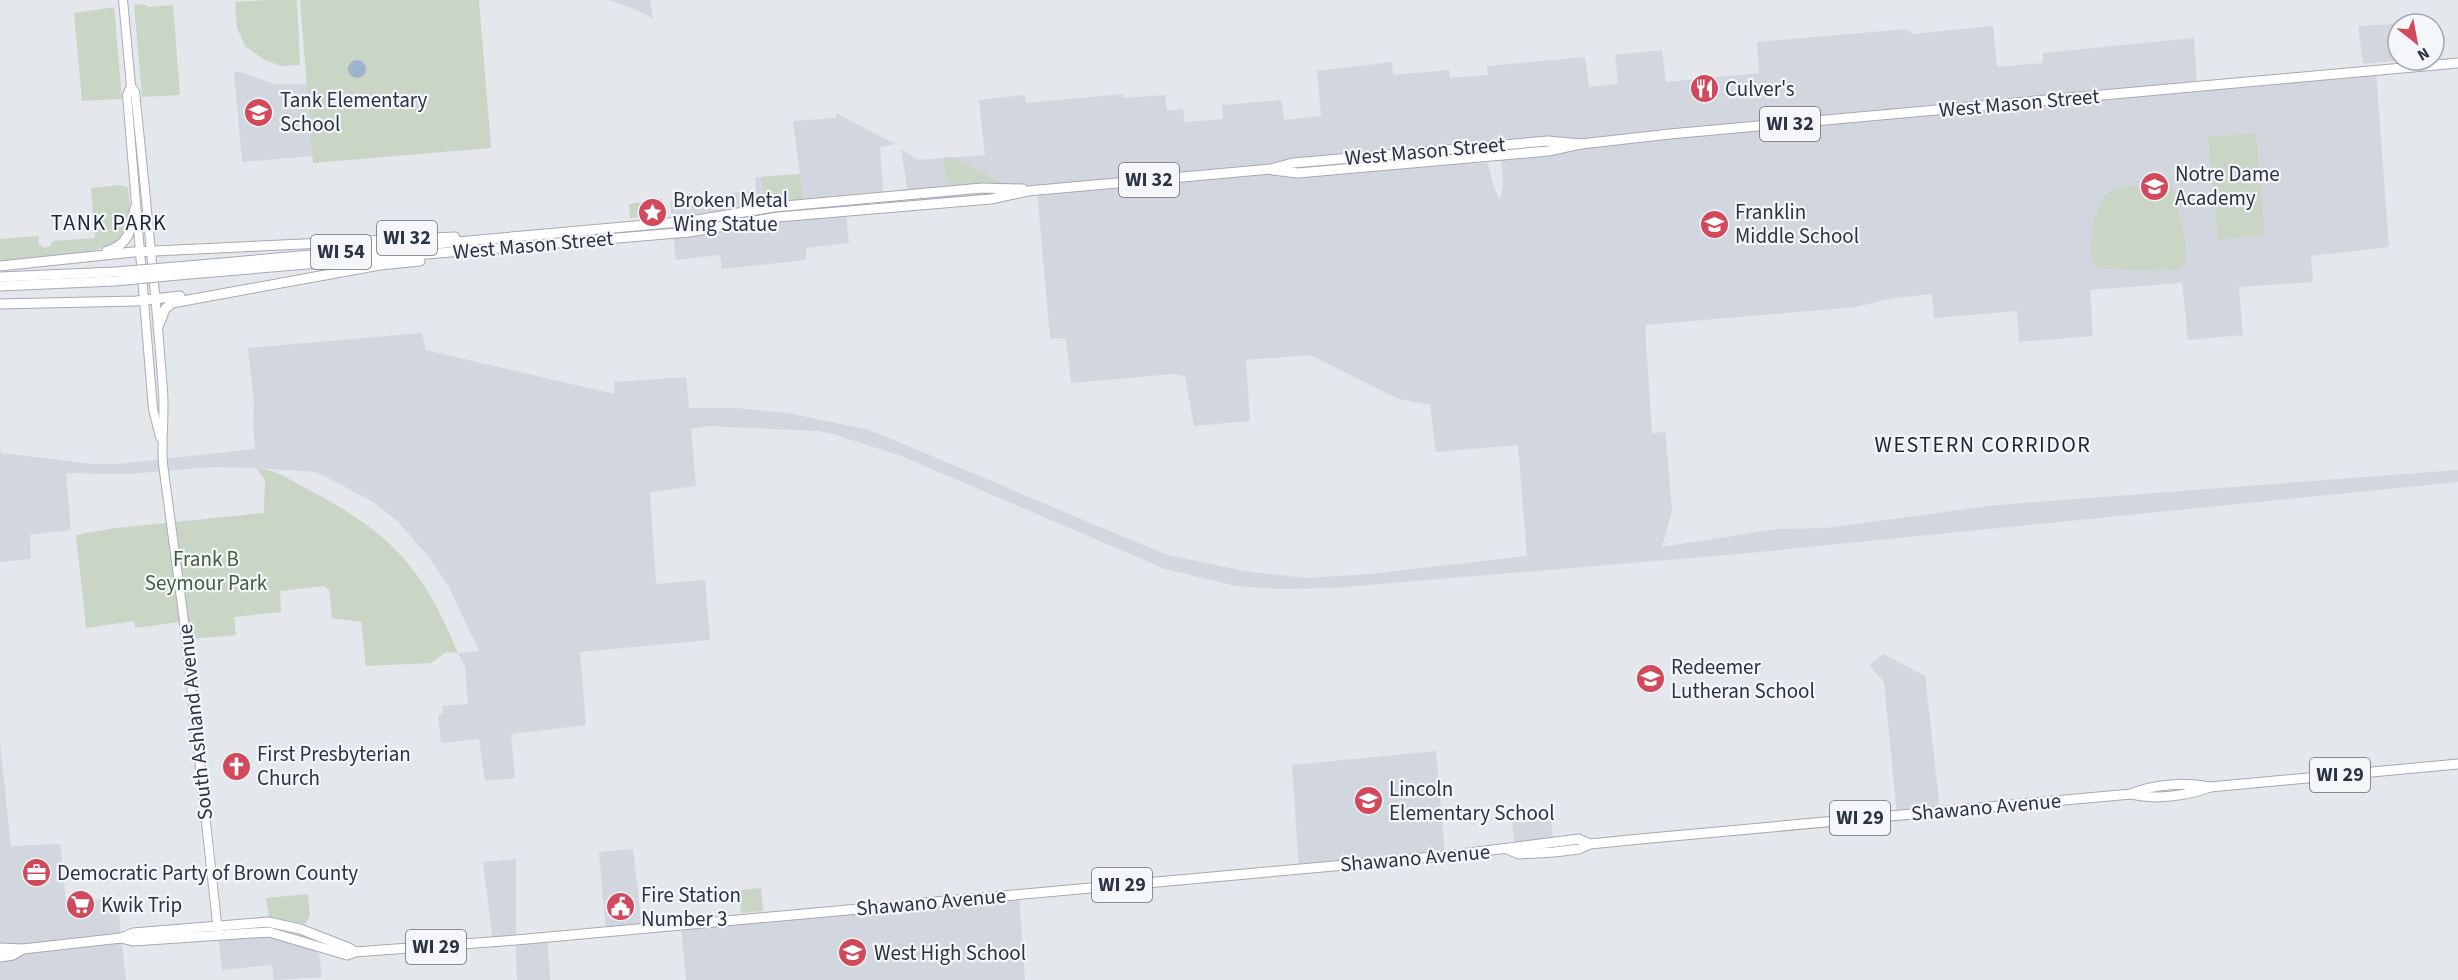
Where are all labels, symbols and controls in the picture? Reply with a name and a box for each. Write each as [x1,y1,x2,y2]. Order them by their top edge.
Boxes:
north arrow [2386,12,2446,72]
text: N [2413,42,2433,66]
restaurant icon: Culver's [1688,73,1720,105]
place label: Culver's [1725,74,1795,104]
street label: West Mason Street [1938,81,2100,125]
place label: Tank Elementary School [280,85,428,139]
school or university icon: Tank Elementary School [243,96,275,128]
road number: WI 32 [1760,107,1820,141]
street label: West Mason Street [1344,129,1506,173]
place label: Notre Dame Academy [2175,159,2280,213]
road number: WI 32 [1119,163,1179,197]
school or university icon: Notre Dame Academy [2138,170,2170,202]
place label: Broken Metal Wing Statue [673,185,788,239]
place icon: Broken Metal Wing Statue [636,196,668,228]
place label: Franklin Middle School [1735,197,1859,251]
district label: TANK PARK [51,207,167,239]
school or university icon: Franklin Middle School [1698,208,1730,240]
road number: WI 32 [377,221,437,255]
street label: West Mason Street [452,223,614,267]
road number: WI 54 [311,235,371,269]
district label: WESTERN CORRIDOR [1875,429,2091,461]
park label: Frank B Seymour Park [145,544,268,598]
street label: South Ashland Avenue [170,623,220,821]
place label: Redeemer Lutheran School [1671,652,1815,706]
school or university icon: Redeemer Lutheran School [1634,663,1666,695]
place label: First Presbyterian Church [257,739,411,793]
church icon: First Presbyterian Church [220,750,252,782]
road number: WI 29 [2310,758,2370,792]
place label: Lincoln Elementary School [1389,774,1555,828]
school or university icon: Lincoln Elementary School [1352,785,1384,817]
street label: Shawano Avenue [1910,785,2062,829]
road number: WI 29 [1830,801,1890,835]
street label: Shawano Avenue [1339,836,1491,880]
office icon: Democratic Party of Brown County [20,857,52,889]
place label: Democratic Party of Brown County [57,858,358,888]
road number: WI 29 [1092,868,1152,902]
place label: Fire Station Number 3 [641,880,741,934]
street label: Shawano Avenue [855,880,1007,924]
supermarket icon: Kwik Trip [64,889,96,921]
place label: Kwik Trip [101,890,182,920]
public building icon: Fire Station Number 3 [604,891,636,923]
road number: WI 29 [406,930,466,964]
school or university icon: West High School [837,937,869,969]
place label: West High School [874,938,1026,968]

